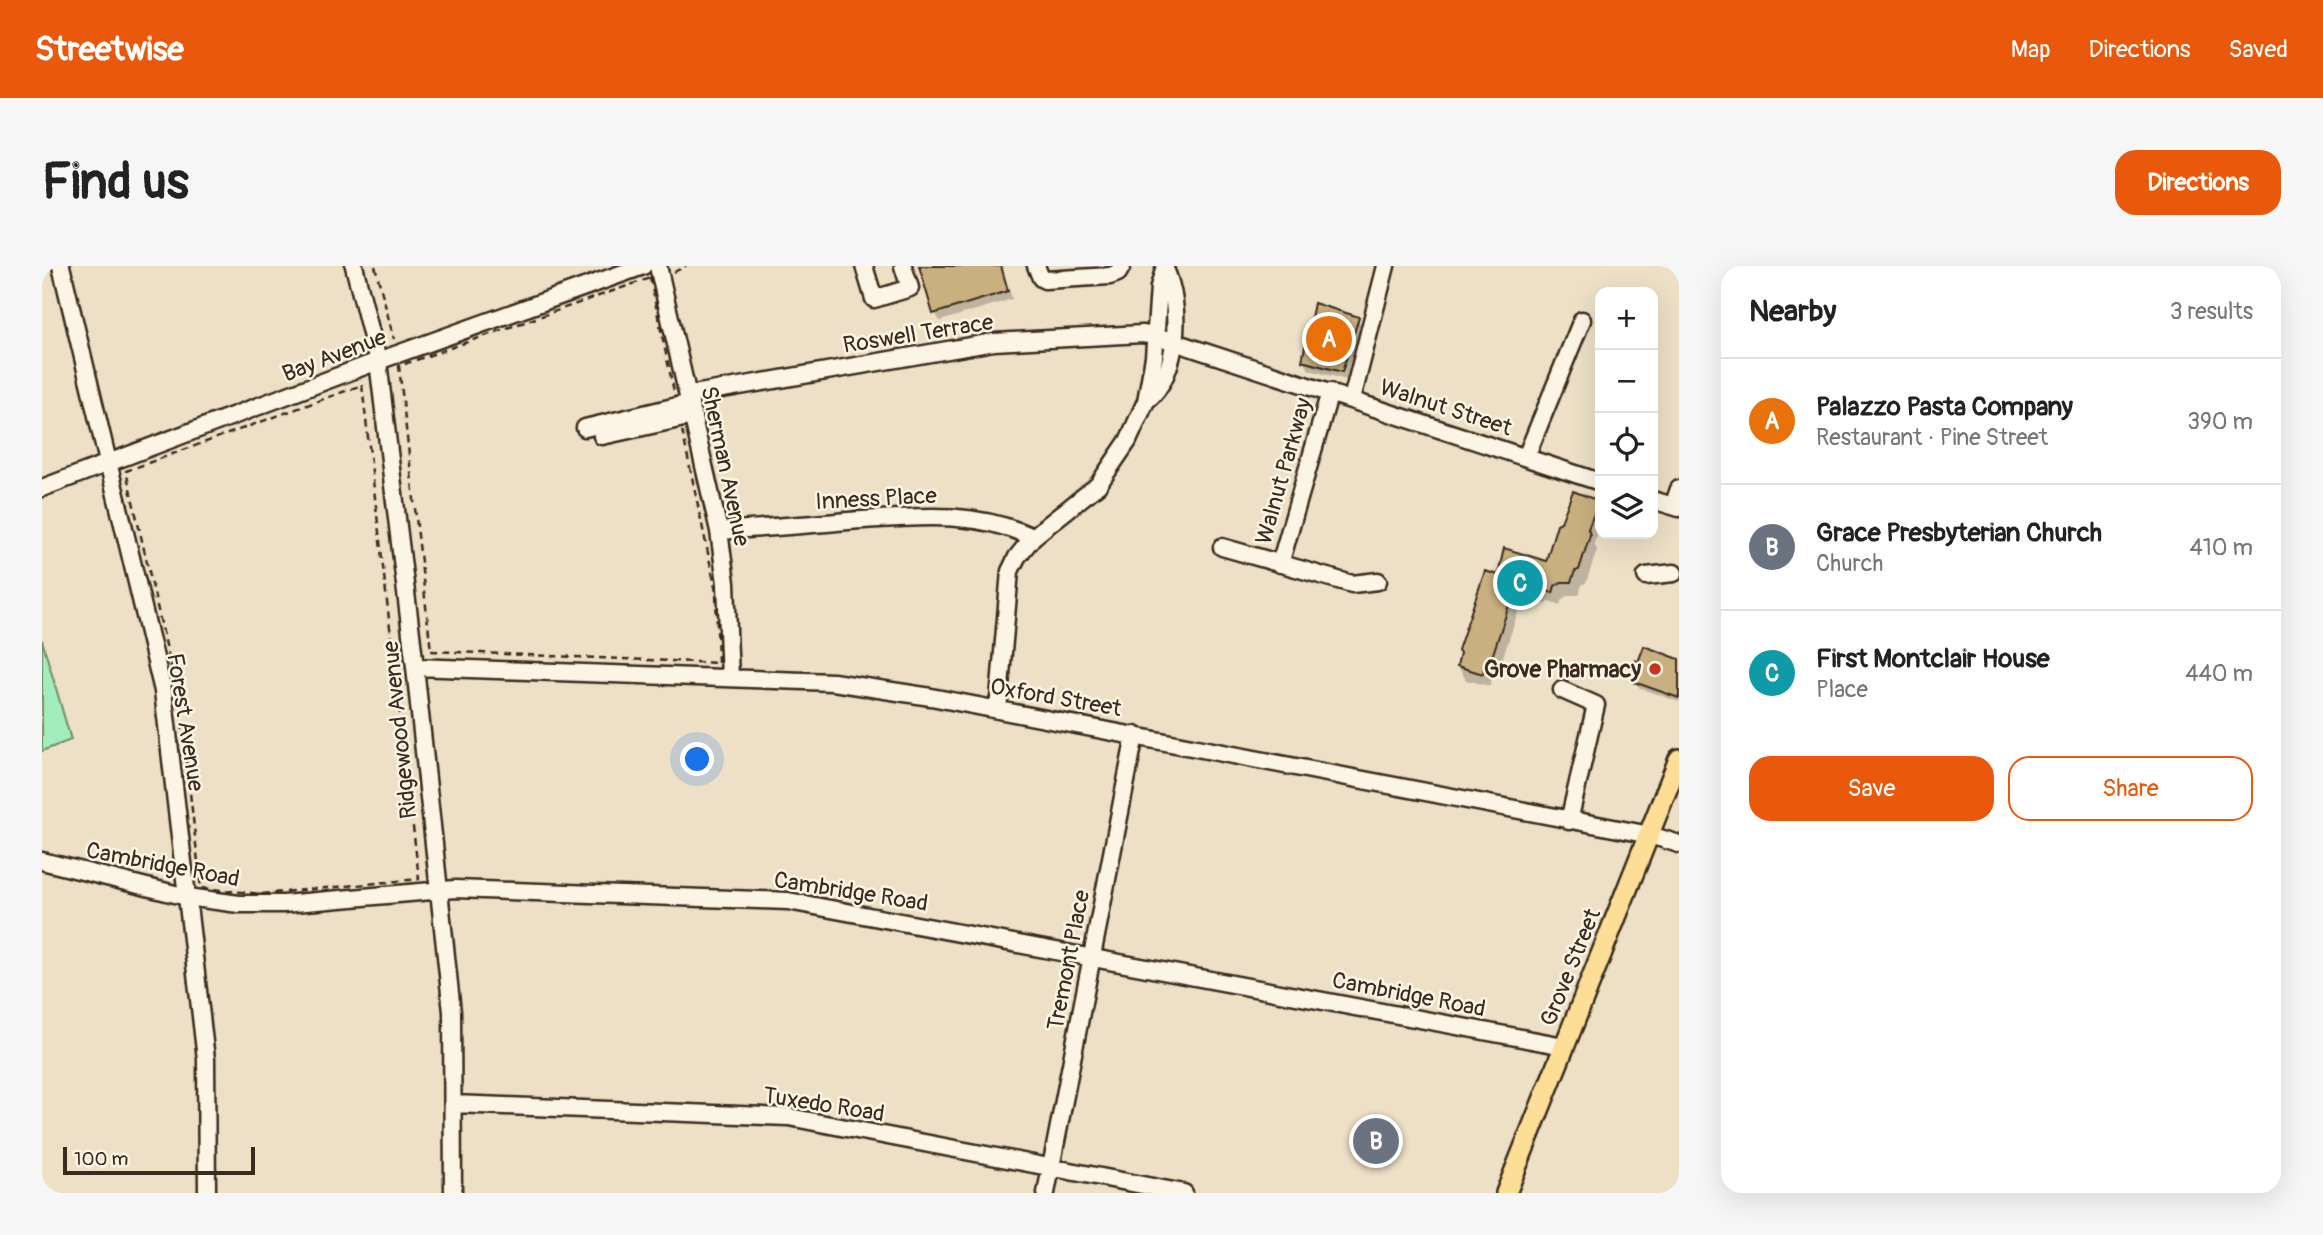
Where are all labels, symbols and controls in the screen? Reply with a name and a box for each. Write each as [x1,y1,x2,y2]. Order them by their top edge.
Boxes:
text: Streetwise [35,29,184,70]
text: Map [2011,35,2051,64]
text: Directions [2089,35,2190,64]
text: Saved [2228,35,2288,64]
button: Directions [2115,150,2281,215]
text: Find us [42,152,189,213]
map controls [1595,287,1658,539]
button: + [1595,287,1658,350]
text: Nearby [1749,293,1836,330]
text: 3 results [2170,297,2253,326]
street label: Roswell Terrace [841,307,996,360]
pin: A [1306,313,1352,365]
street label: Bay Avenue [278,322,391,389]
button: − [1595,350,1658,413]
street label: Walnut Street [1376,373,1516,443]
street label: Sherman Avenue [694,383,757,549]
text: Palazzo Pasta Company [1816,391,2073,423]
street label: Walnut Parkway [1249,394,1318,548]
text: A [1765,407,1779,436]
text: 390 m [2187,407,2253,436]
button: locate [1595,413,1658,476]
text: Restaurant · Pine Street [1816,423,2048,452]
button: layers [1595,476,1658,539]
street label: Inness Place [815,481,938,516]
text: Grace Presbyterian Church [1816,517,2102,549]
text: B [1765,533,1779,562]
text: 410 m [2190,533,2253,562]
text: Church [1816,549,1883,578]
pin: C [1497,557,1543,609]
street label: Ridgewood Avenue [376,639,423,820]
text: First Montclair House [1816,643,2050,675]
street label: Forest Avenue [160,651,211,794]
place label: Grove Pharmacy [1484,655,1641,684]
text: C [1765,659,1779,688]
text: 440 m [2185,659,2253,688]
marker: Grove Pharmacy [1647,661,1663,677]
street label: Oxford Street [988,672,1125,723]
text: Place [1816,675,1868,704]
your location [680,742,714,776]
button: Save [1749,756,1994,821]
button: Share [2008,756,2253,821]
street label: Cambridge Road [84,835,242,894]
street label: Cambridge Road [772,865,930,918]
street label: Tremont Place [1041,887,1096,1033]
street label: Grove Street [1534,903,1607,1030]
street label: Cambridge Road [1330,965,1488,1024]
street label: Tuxedo Road [761,1081,887,1128]
pin: B [1353,1115,1399,1167]
scale bar [63,1144,256,1176]
text: 100 m [74,1147,128,1171]

